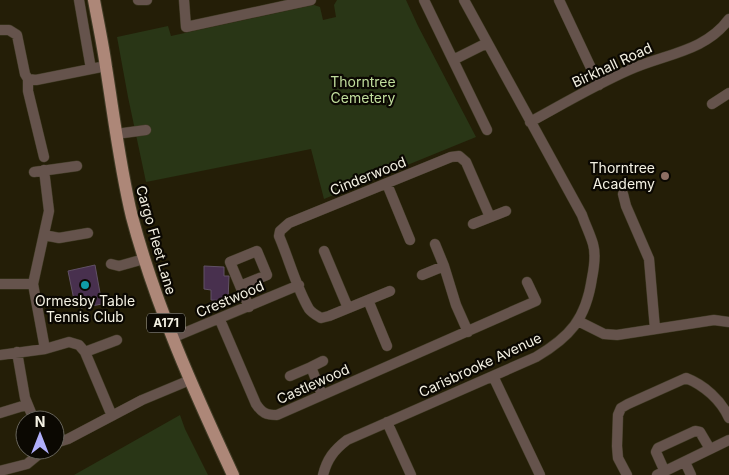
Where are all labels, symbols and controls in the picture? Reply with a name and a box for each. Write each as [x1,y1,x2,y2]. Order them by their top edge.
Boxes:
street label: Birkhall Road [569,39,655,90]
park label: Thorntree Cemetery [330,73,396,106]
street label: Cinderwood [327,153,408,199]
place label: Thorntree Academy [590,159,655,192]
marker: Thorntree Academy [659,170,671,182]
street label: Cargo Fleet Lane [133,183,180,296]
street label: Crestwood [193,277,266,320]
marker: Ormesby Table Tennis Club [79,279,91,291]
place label: Ormesby Table Tennis Club [35,292,135,325]
road number: A171 [147,314,185,332]
street label: Carisbrooke Avenue [416,329,544,400]
street label: Castlewood [274,360,352,407]
north arrow [15,410,65,460]
text: N [35,413,45,430]

